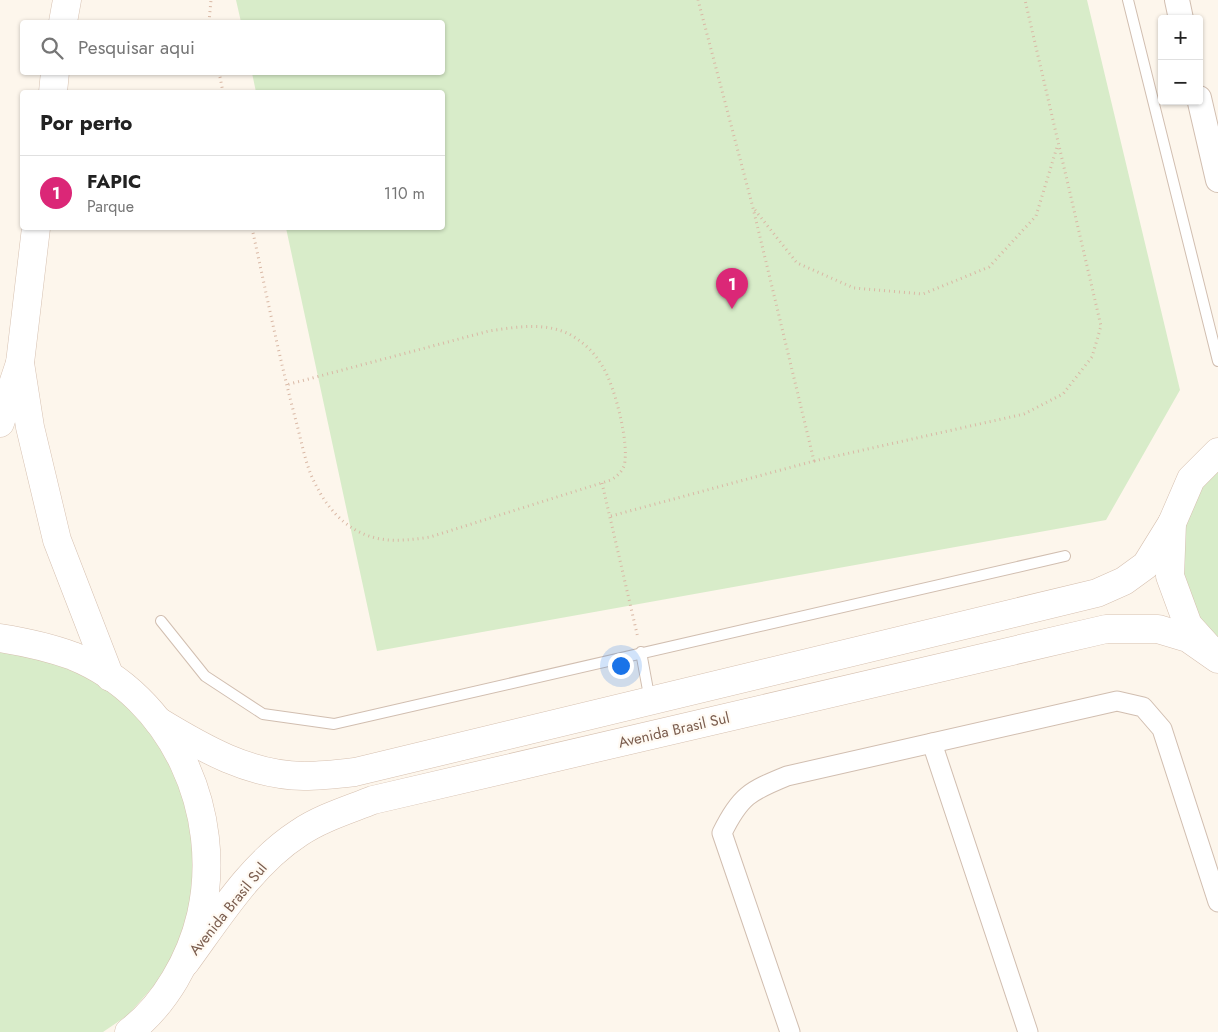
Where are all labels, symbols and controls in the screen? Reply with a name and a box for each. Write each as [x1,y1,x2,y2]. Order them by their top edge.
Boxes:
map controls [1158,15,1203,105]
button: + [1158,15,1203,60]
search box [20,20,445,75]
icon: search [38,34,66,62]
text: Pesquisar aqui [78,34,195,61]
button: − [1158,60,1203,105]
text: Por perto [40,108,132,138]
text: FAPIC [87,168,141,195]
text: 1 [52,182,60,205]
text: 110 m [384,182,425,205]
text: Parque [87,195,134,218]
pin: 1 [716,268,748,309]
your location [608,653,634,679]
street label: Avenida Brasil Sul [616,707,732,753]
street label: Avenida Brasil Sul [184,858,272,960]

